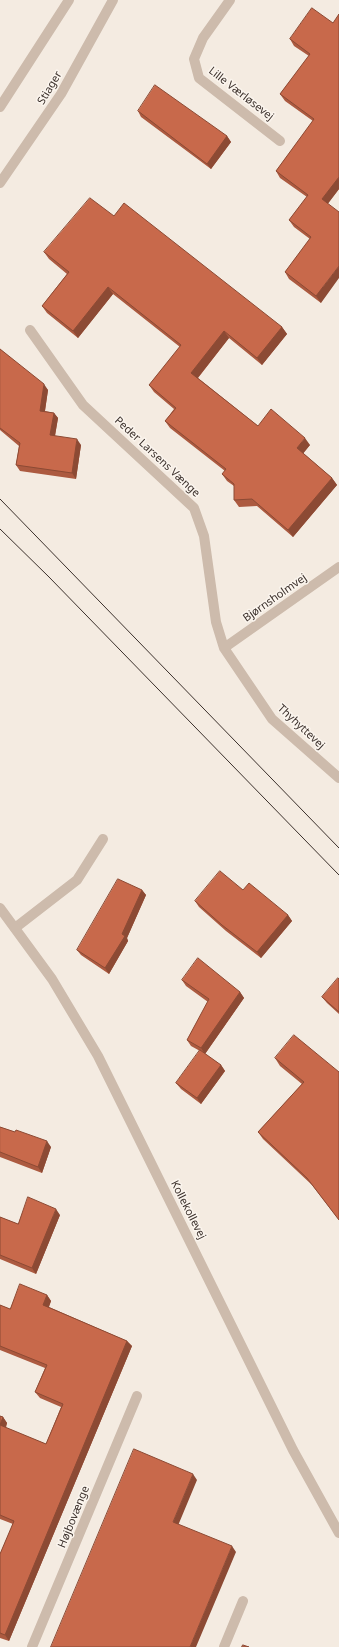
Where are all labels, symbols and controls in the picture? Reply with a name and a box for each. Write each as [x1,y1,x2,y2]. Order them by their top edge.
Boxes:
street label: Lille Værløsevej [206,64,276,124]
street label: Stiager [35,69,65,107]
street label: Peder Larsens Vænge [112,414,202,500]
street label: Bjørnsholmvej [241,571,309,625]
street label: Thyhyttevej [275,702,327,752]
street label: Kollekollevej [168,1178,208,1242]
street label: Højbovænge [56,1484,92,1550]

